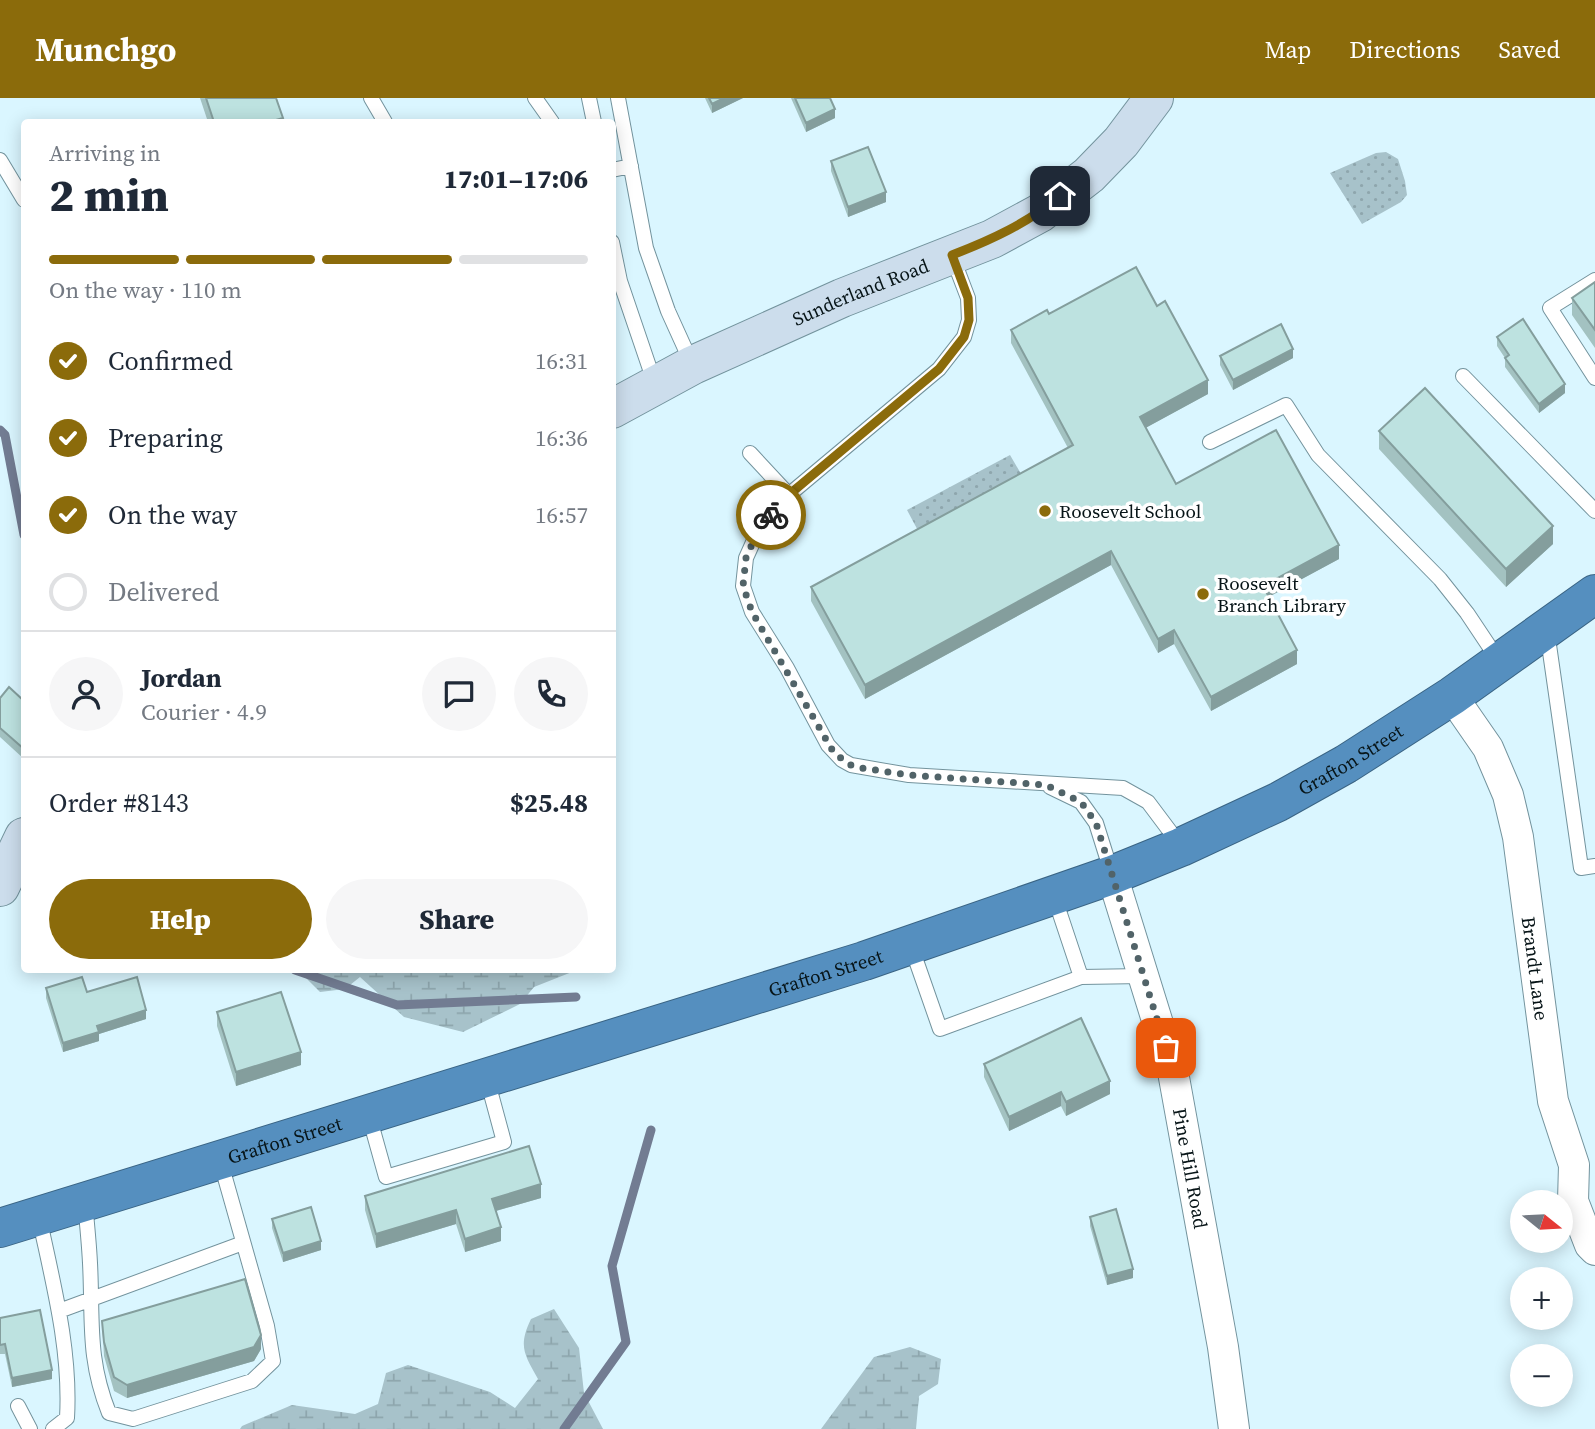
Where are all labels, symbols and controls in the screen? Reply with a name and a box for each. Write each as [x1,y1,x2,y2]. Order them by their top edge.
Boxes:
text: Munchgo [35,27,176,72]
text: Map [1264,33,1311,66]
text: Directions [1349,33,1460,66]
text: Saved [1498,33,1560,66]
text: Arriving in [49,137,161,169]
text: 17:01–17:06 [444,161,588,197]
text: 2 min [49,163,169,226]
pin [1030,166,1090,226]
icon: home [1041,177,1079,215]
street label: Sunderland Road [788,252,933,332]
text: On the way · 110 m [49,274,242,306]
icon: check [49,342,87,380]
text: Confirmed [108,343,233,379]
text: 16:31 [535,345,588,377]
icon: check [49,419,87,457]
text: Preparing [108,420,223,456]
text: 16:36 [535,422,588,454]
courier [736,480,806,550]
icon: check [49,496,87,534]
icon: bike [752,496,790,534]
text: On the way [108,497,237,533]
place label: Roosevelt School [1059,498,1202,524]
text: 16:57 [535,499,588,531]
marker: Roosevelt School [1037,503,1053,519]
place label: Roosevelt Branch Library [1217,570,1346,618]
text: Delivered [108,574,219,610]
marker: Roosevelt Branch Library [1195,586,1211,602]
button: person [49,657,123,731]
button: chat [422,657,496,731]
button: phone [514,657,588,731]
text: Jordan [141,660,222,696]
text: Courier · 4.9 [141,696,267,728]
street label: Grafton Street [1293,717,1408,801]
text: Order #8143 [49,785,189,821]
text: $25.48 [510,785,588,821]
button: Help [49,879,312,959]
button: Share [326,879,588,959]
street label: Brandt Lane [1516,915,1555,1022]
street label: Grafton Street [765,942,887,1003]
pin [1136,1018,1196,1078]
icon: bag [1147,1029,1185,1067]
street label: Pine Hill Road [1167,1106,1214,1231]
street label: Grafton Street [224,1110,346,1170]
north arrow [1510,1190,1573,1253]
map controls [1510,1190,1573,1407]
button: + [1510,1267,1573,1330]
button: − [1510,1344,1573,1407]

